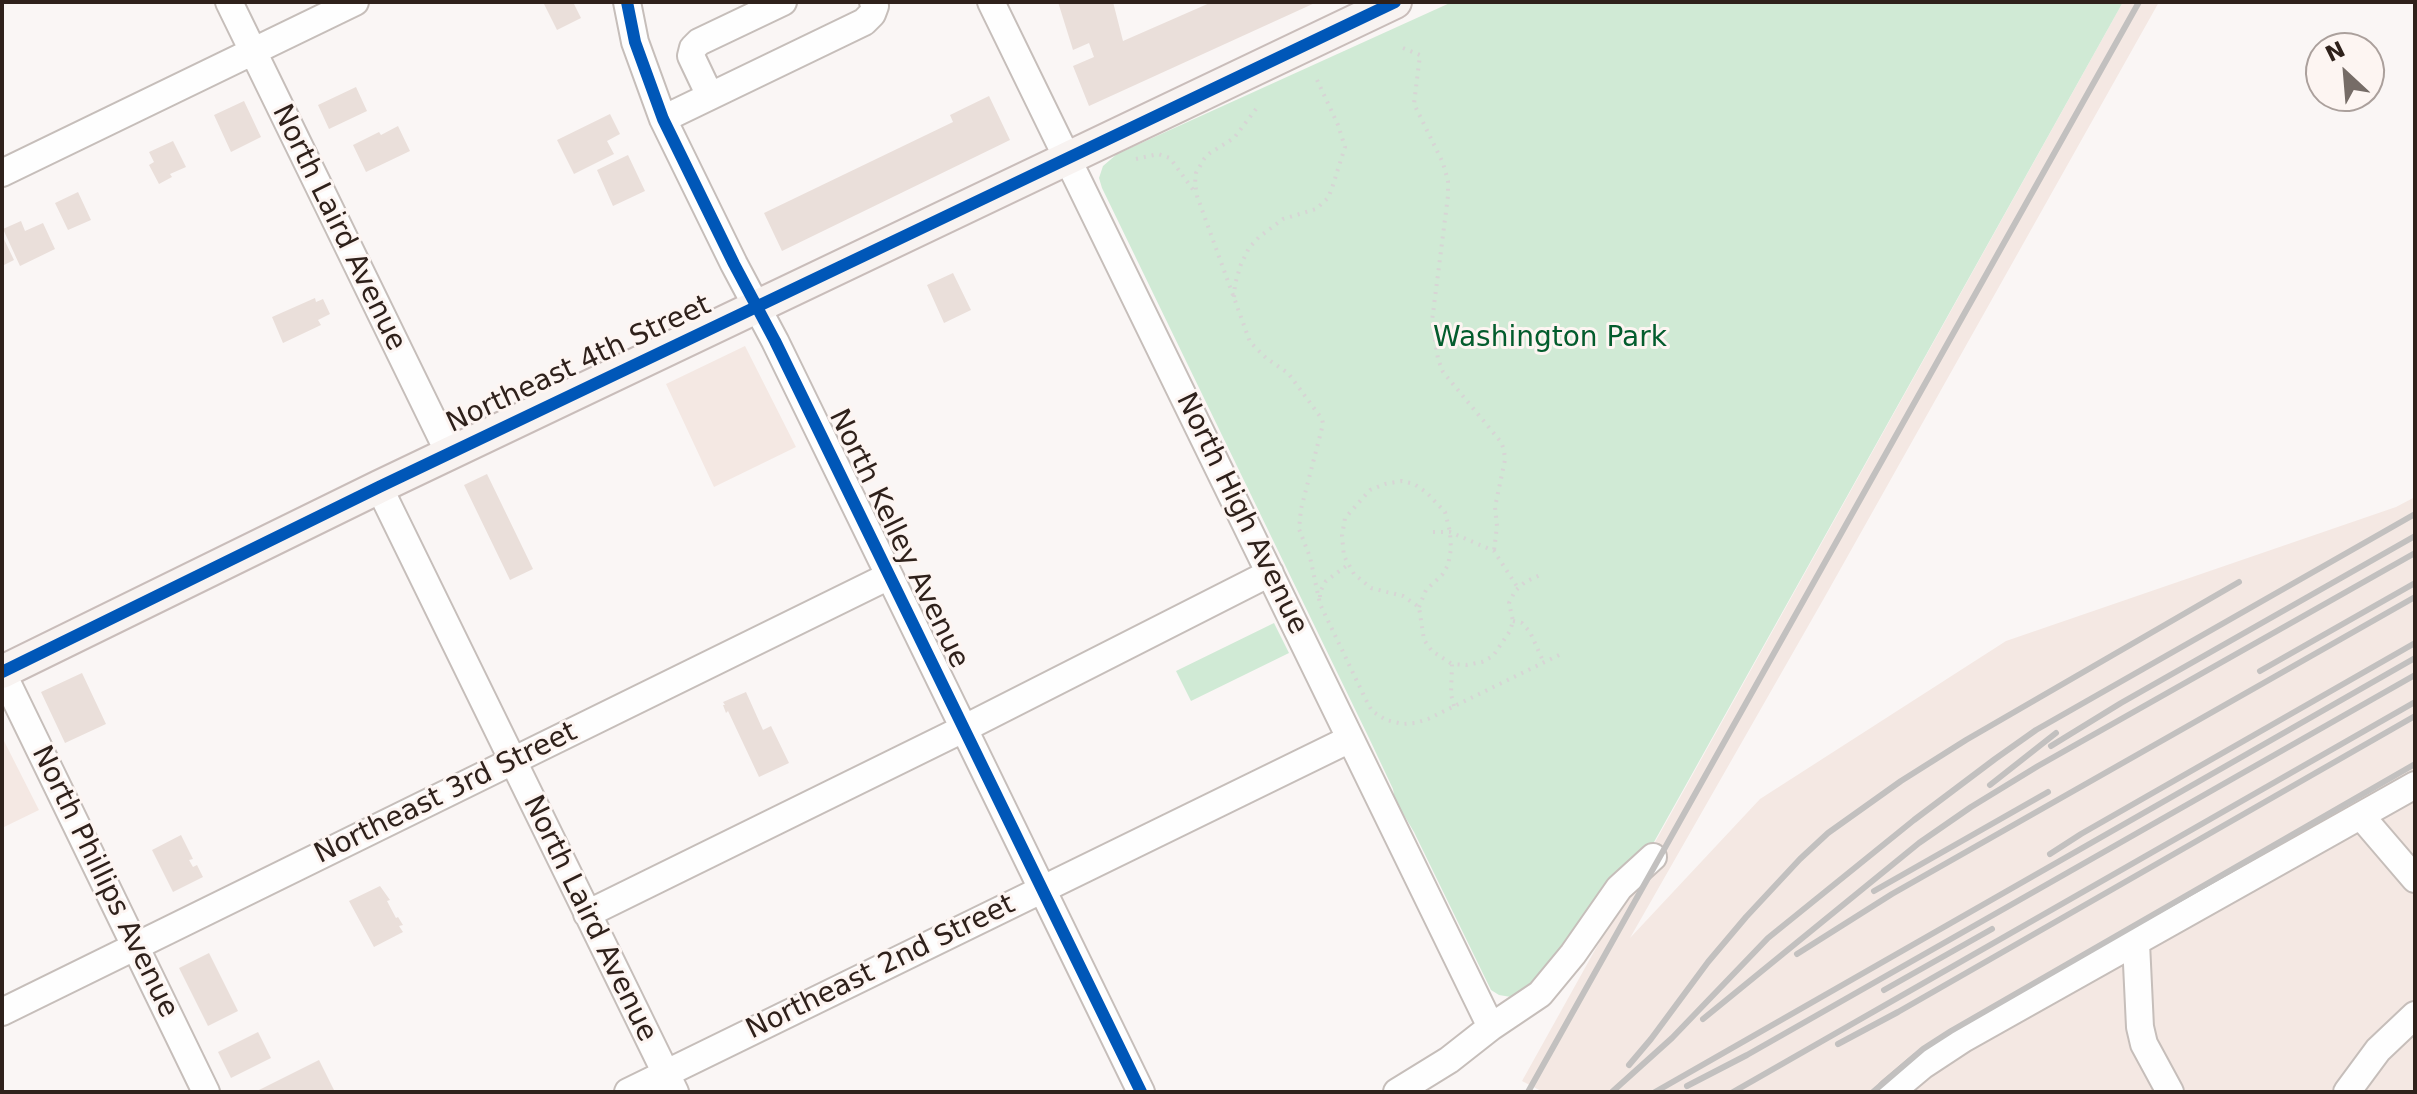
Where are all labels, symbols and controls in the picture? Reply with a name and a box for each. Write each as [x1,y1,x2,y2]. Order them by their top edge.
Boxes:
north arrow [2305,32,2385,112]
text: N [2321,37,2349,67]
street label: North Laird Avenue [264,100,412,356]
street label: Northeast 4th Street [442,289,716,441]
park label: Washington Park [1433,322,1667,356]
street label: North High Avenue [1168,388,1314,640]
street label: North Kelley Avenue [821,404,975,674]
street label: Northeast 3rd Street [309,716,583,872]
street label: North Phillips Avenue [24,741,184,1023]
street label: North Laird Avenue [515,791,663,1047]
street label: Northeast 2nd Street [741,888,1021,1048]

